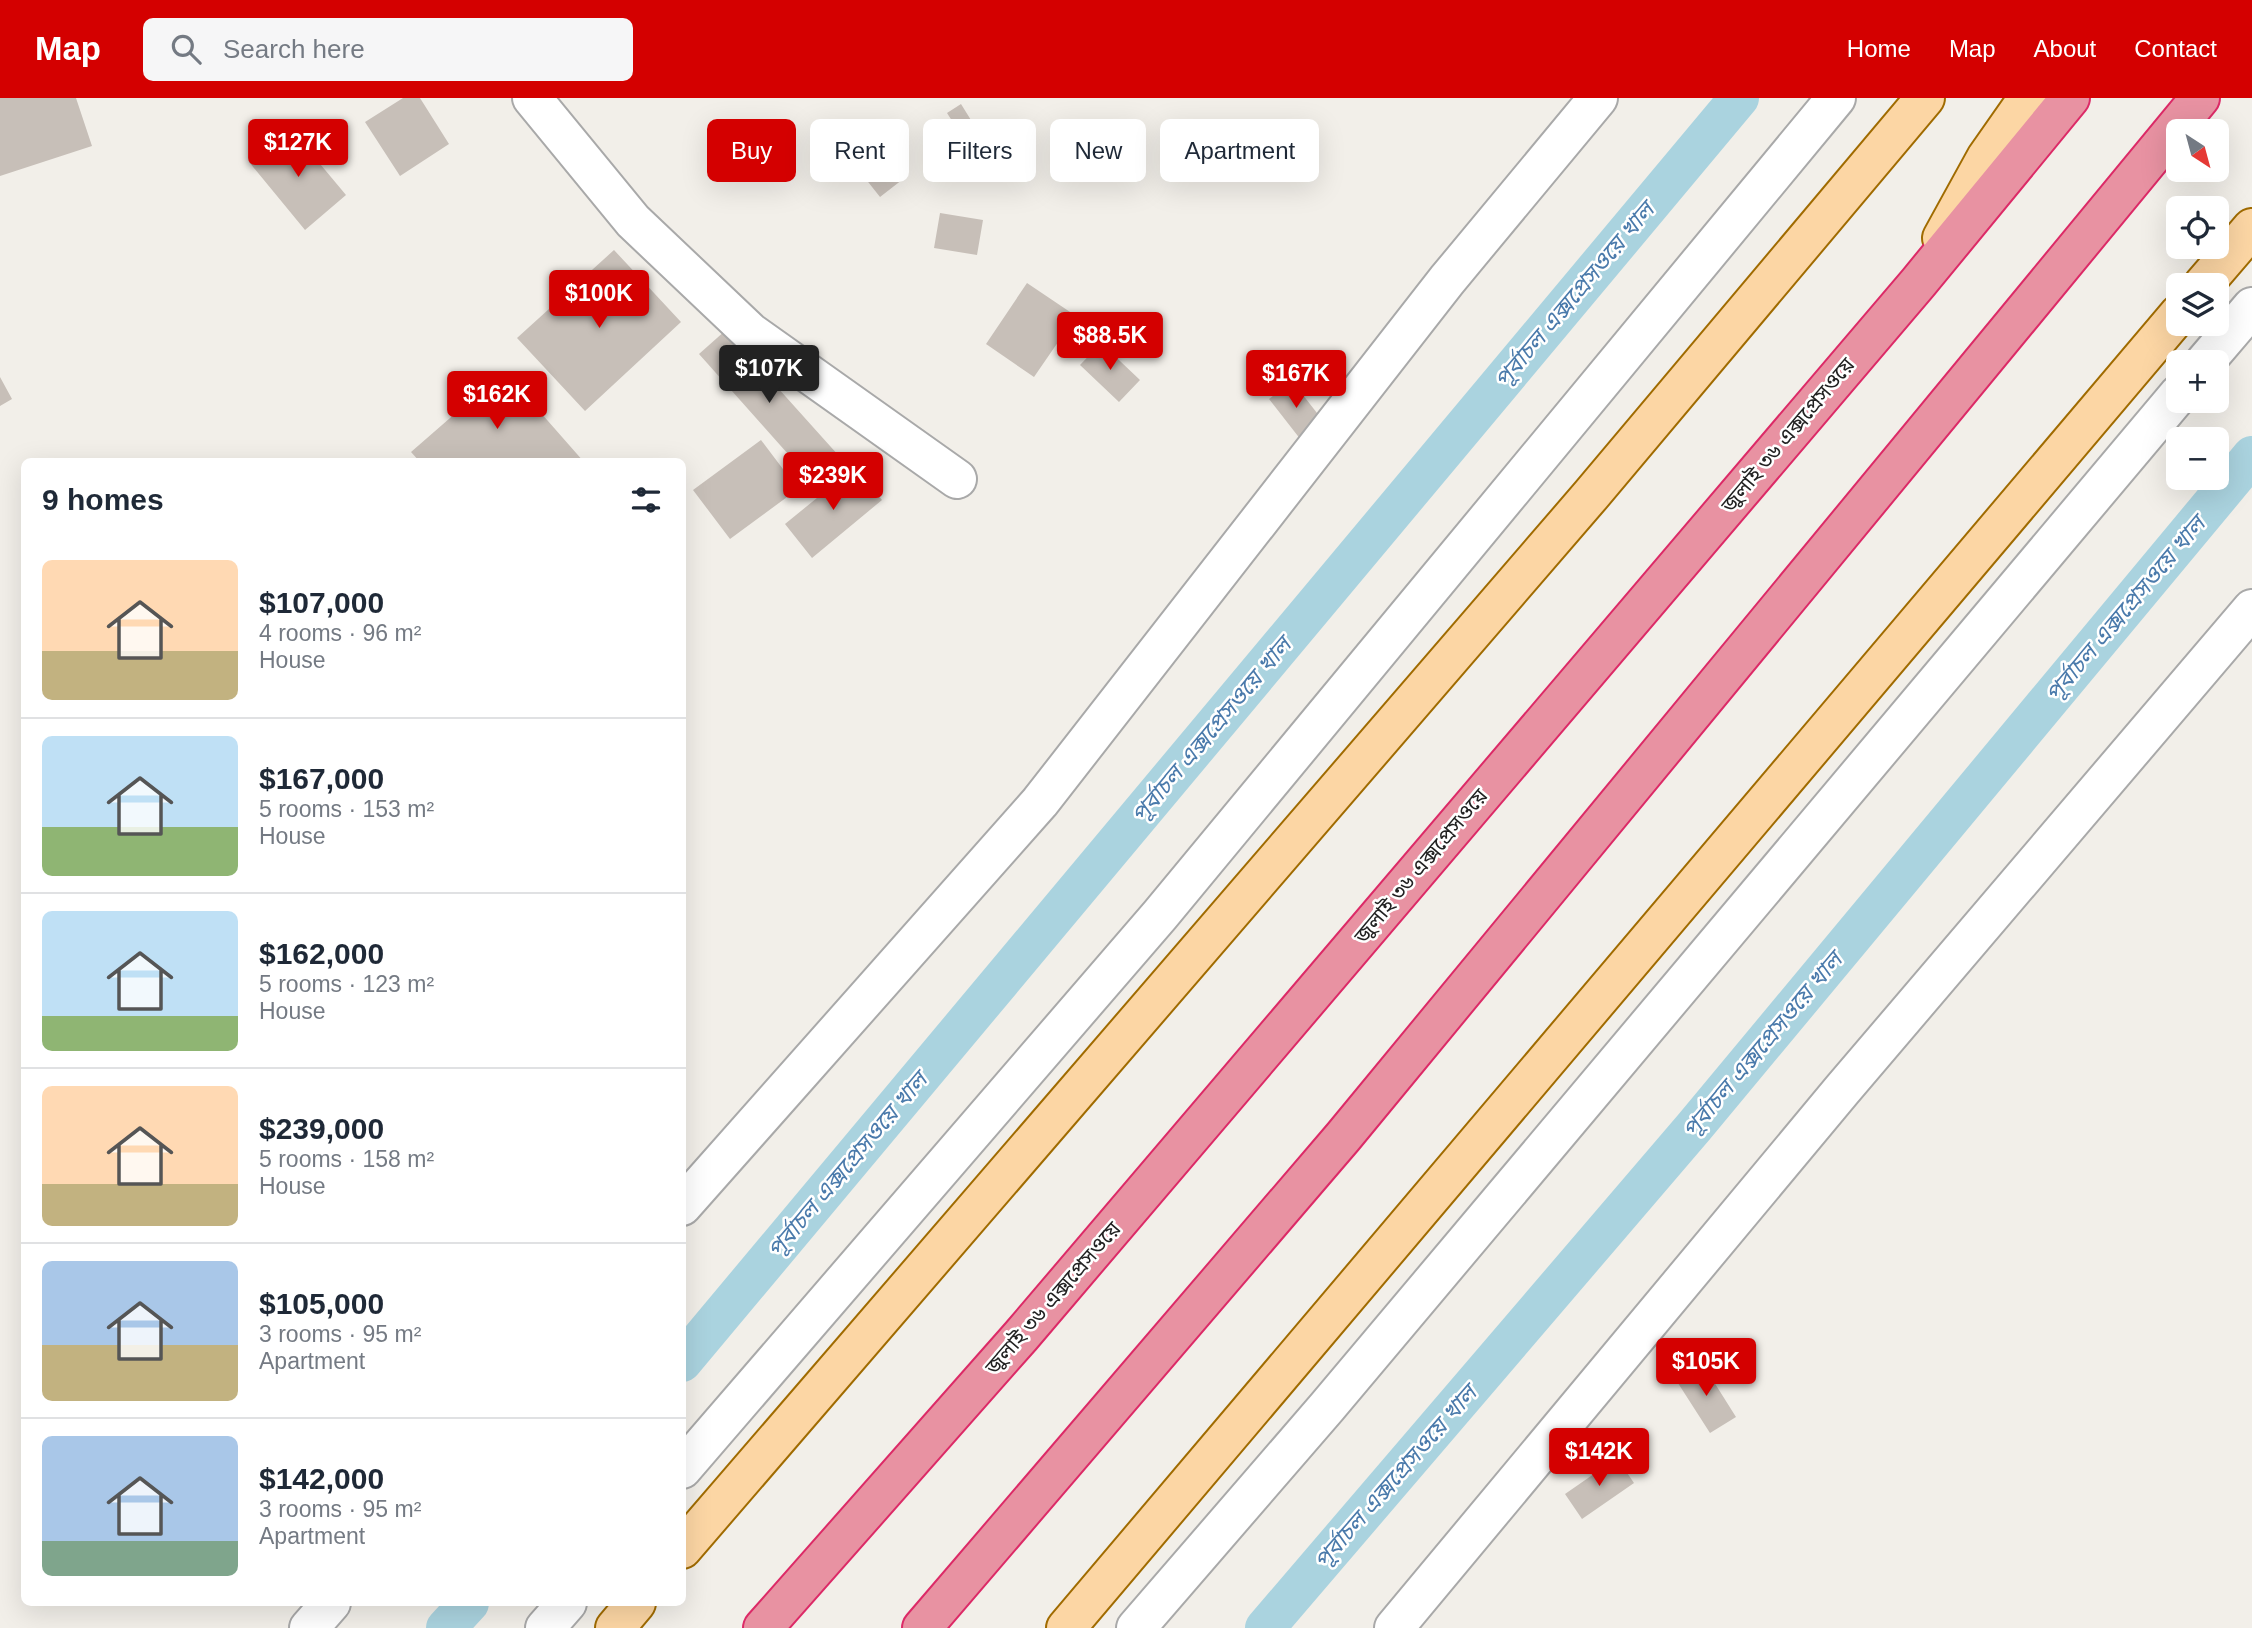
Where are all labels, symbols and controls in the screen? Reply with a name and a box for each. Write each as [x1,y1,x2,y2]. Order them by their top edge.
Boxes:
search box [143,18,633,81]
text: Map [35,30,101,67]
icon: search [167,30,205,68]
text: Search here [223,34,365,64]
text: Home [1847,35,1911,62]
text: Map [1949,35,1996,62]
text: About [2034,35,2096,62]
text: Contact [2134,35,2217,62]
chip: Buy [707,119,796,182]
chip: Rent [810,119,909,182]
chip: Filters [923,119,1036,182]
chip: New [1050,119,1146,182]
chip: Apartment [1160,119,1319,182]
north arrow [2166,119,2230,182]
map controls [2166,119,2229,490]
pin: $127K [249,120,347,179]
text: $127K [264,129,332,155]
water label: পূর্বাচল এক্সপ্রেসওয়ে খাল [1488,193,1662,393]
button: locate [2166,196,2229,259]
pin: $100K [550,271,648,330]
button: layers [2166,273,2229,336]
text: $100K [565,280,633,306]
pin: $88.5K [1053,313,1167,372]
text: $88.5K [1073,322,1147,348]
pin: $107K [720,345,818,405]
pin: $167K [1247,350,1345,410]
button: + [2166,350,2229,413]
street label: জুলাই ৩৬ এক্সপ্রেসওয়ে [1716,352,1860,518]
text: $107K [735,355,803,381]
text: $167K [1262,360,1330,386]
pin: $162K [448,372,546,431]
text: $162K [463,381,531,407]
button: − [2166,427,2229,490]
pin: $239K [784,452,882,512]
text: $239K [799,462,867,488]
icon: filters [627,481,665,519]
text: 9 homes [42,483,164,516]
water label: পূর্বাচল এক্সপ্রেসওয়ে খাল [2039,507,2213,707]
text: $107,000 [259,586,384,619]
icon: home [98,588,182,672]
text: 4 rooms · 96 m² [259,620,421,646]
water label: পূর্বাচল এক্সপ্রেসওয়ে খাল [1125,628,1299,828]
text: House [259,647,325,673]
text: $167,000 [259,762,384,795]
icon: home [98,764,182,848]
street label: জুলাই ৩৬ এক্সপ্রেসওয়ে [1349,783,1493,949]
text: 5 rooms · 153 m² [259,796,434,822]
text: House [259,823,325,849]
text: $162,000 [259,937,384,970]
icon: home [98,939,182,1023]
water label: পূর্বাচল এক্সপ্রেসওয়ে খাল [1676,943,1850,1143]
text: 5 rooms · 123 m² [259,971,434,997]
text: House [259,998,325,1024]
water label: পূর্বাচল এক্সপ্রেসওয়ে খাল [761,1063,935,1263]
text: $239,000 [259,1112,384,1145]
icon: home [98,1114,182,1198]
text: 5 rooms · 158 m² [259,1146,434,1172]
text: House [259,1173,325,1199]
street label: জুলাই ৩৬ এক্সপ্রেসওয়ে [980,1216,1126,1380]
text: $105,000 [259,1287,384,1320]
icon: home [98,1289,182,1373]
text: 3 rooms · 95 m² [259,1321,421,1347]
pin: $105K [1657,1338,1755,1398]
text: Apartment [259,1348,365,1374]
text: $105K [1672,1348,1740,1374]
water label: পূর্বাচল এক্সপ্রেসওয়ে খাল [1308,1377,1485,1574]
pin: $142K [1550,1428,1648,1488]
text: $142K [1565,1438,1633,1464]
text: $142,000 [259,1462,384,1495]
icon: home [98,1464,182,1548]
text: 3 rooms · 95 m² [259,1496,421,1522]
text: Apartment [259,1523,365,1549]

